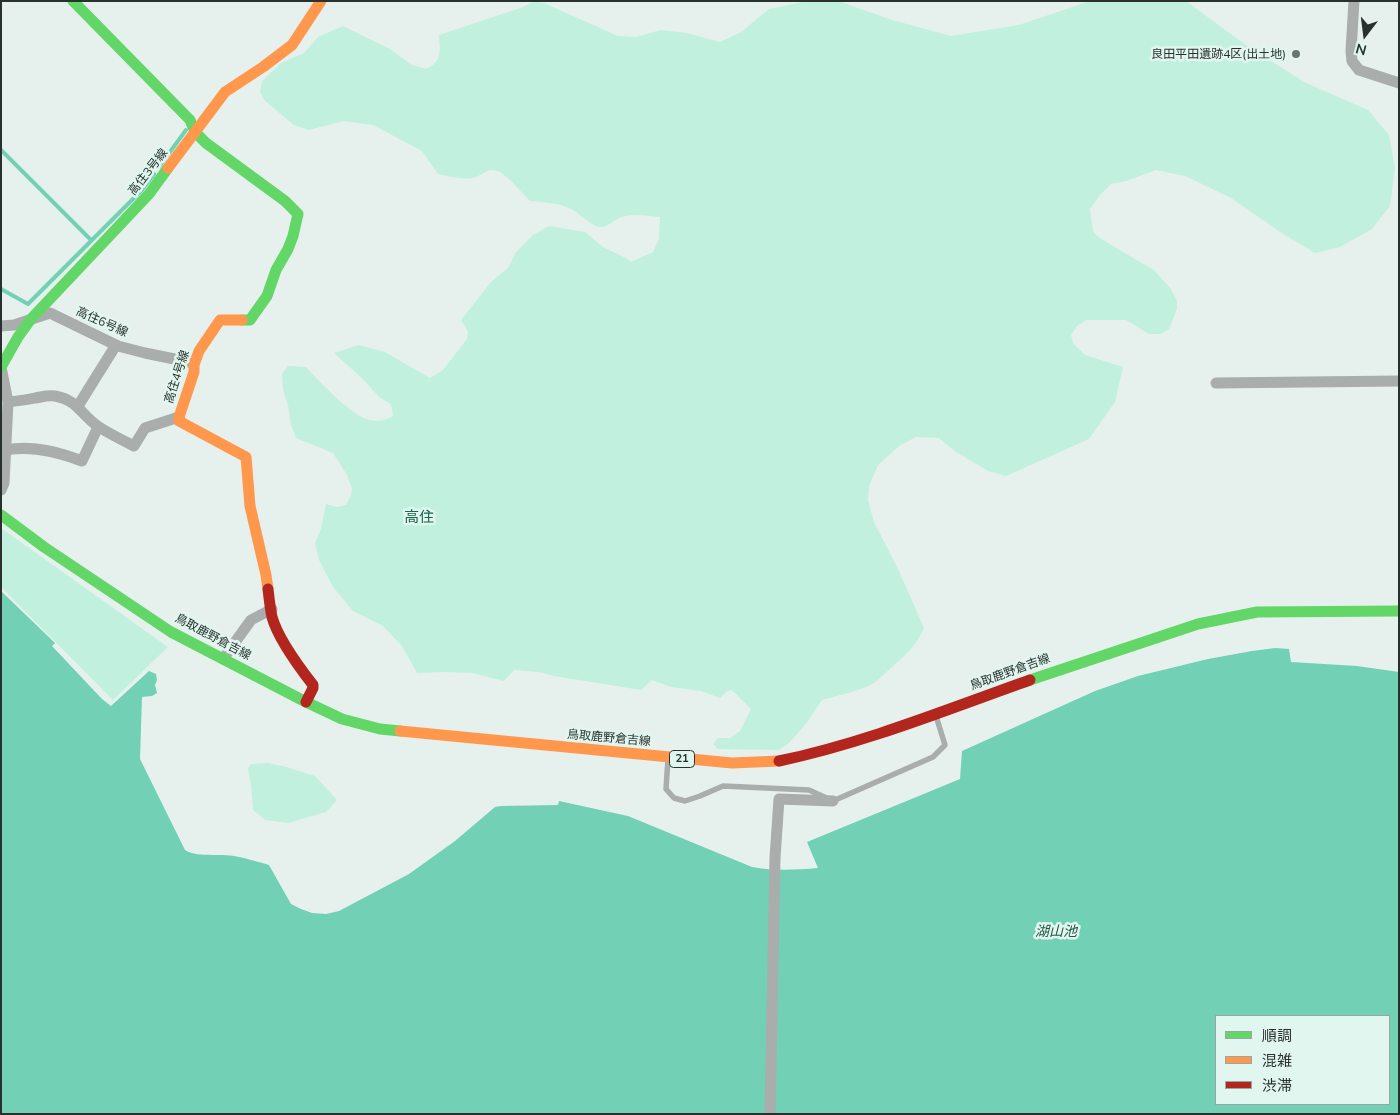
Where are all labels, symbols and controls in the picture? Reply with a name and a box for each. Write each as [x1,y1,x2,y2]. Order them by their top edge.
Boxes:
north arrow [1340,10,1390,60]
text: N [1354,39,1369,60]
place label: 良田平田遺跡4区(出土地) [1151,47,1286,61]
marker: 良田平田遺跡4区(出土地) [1290,48,1302,60]
street label: 高住3号線 [125,146,171,198]
street label: 高住6号線 [74,304,130,340]
street label: 高住4号線 [162,349,192,405]
district label: 高住 [404,508,434,526]
street label: 鳥取鹿野倉吉線 [173,611,253,663]
street label: 鳥取鹿野倉吉線 [968,651,1052,693]
street label: 鳥取鹿野倉吉線 [567,727,651,749]
road number: 21 [670,751,694,768]
water label: 湖山池 [1035,924,1077,940]
legend [1215,1015,1390,1105]
text: 順調 [1262,1026,1292,1045]
text: 混雑 [1262,1051,1292,1070]
text: 渋滞 [1262,1076,1292,1095]

